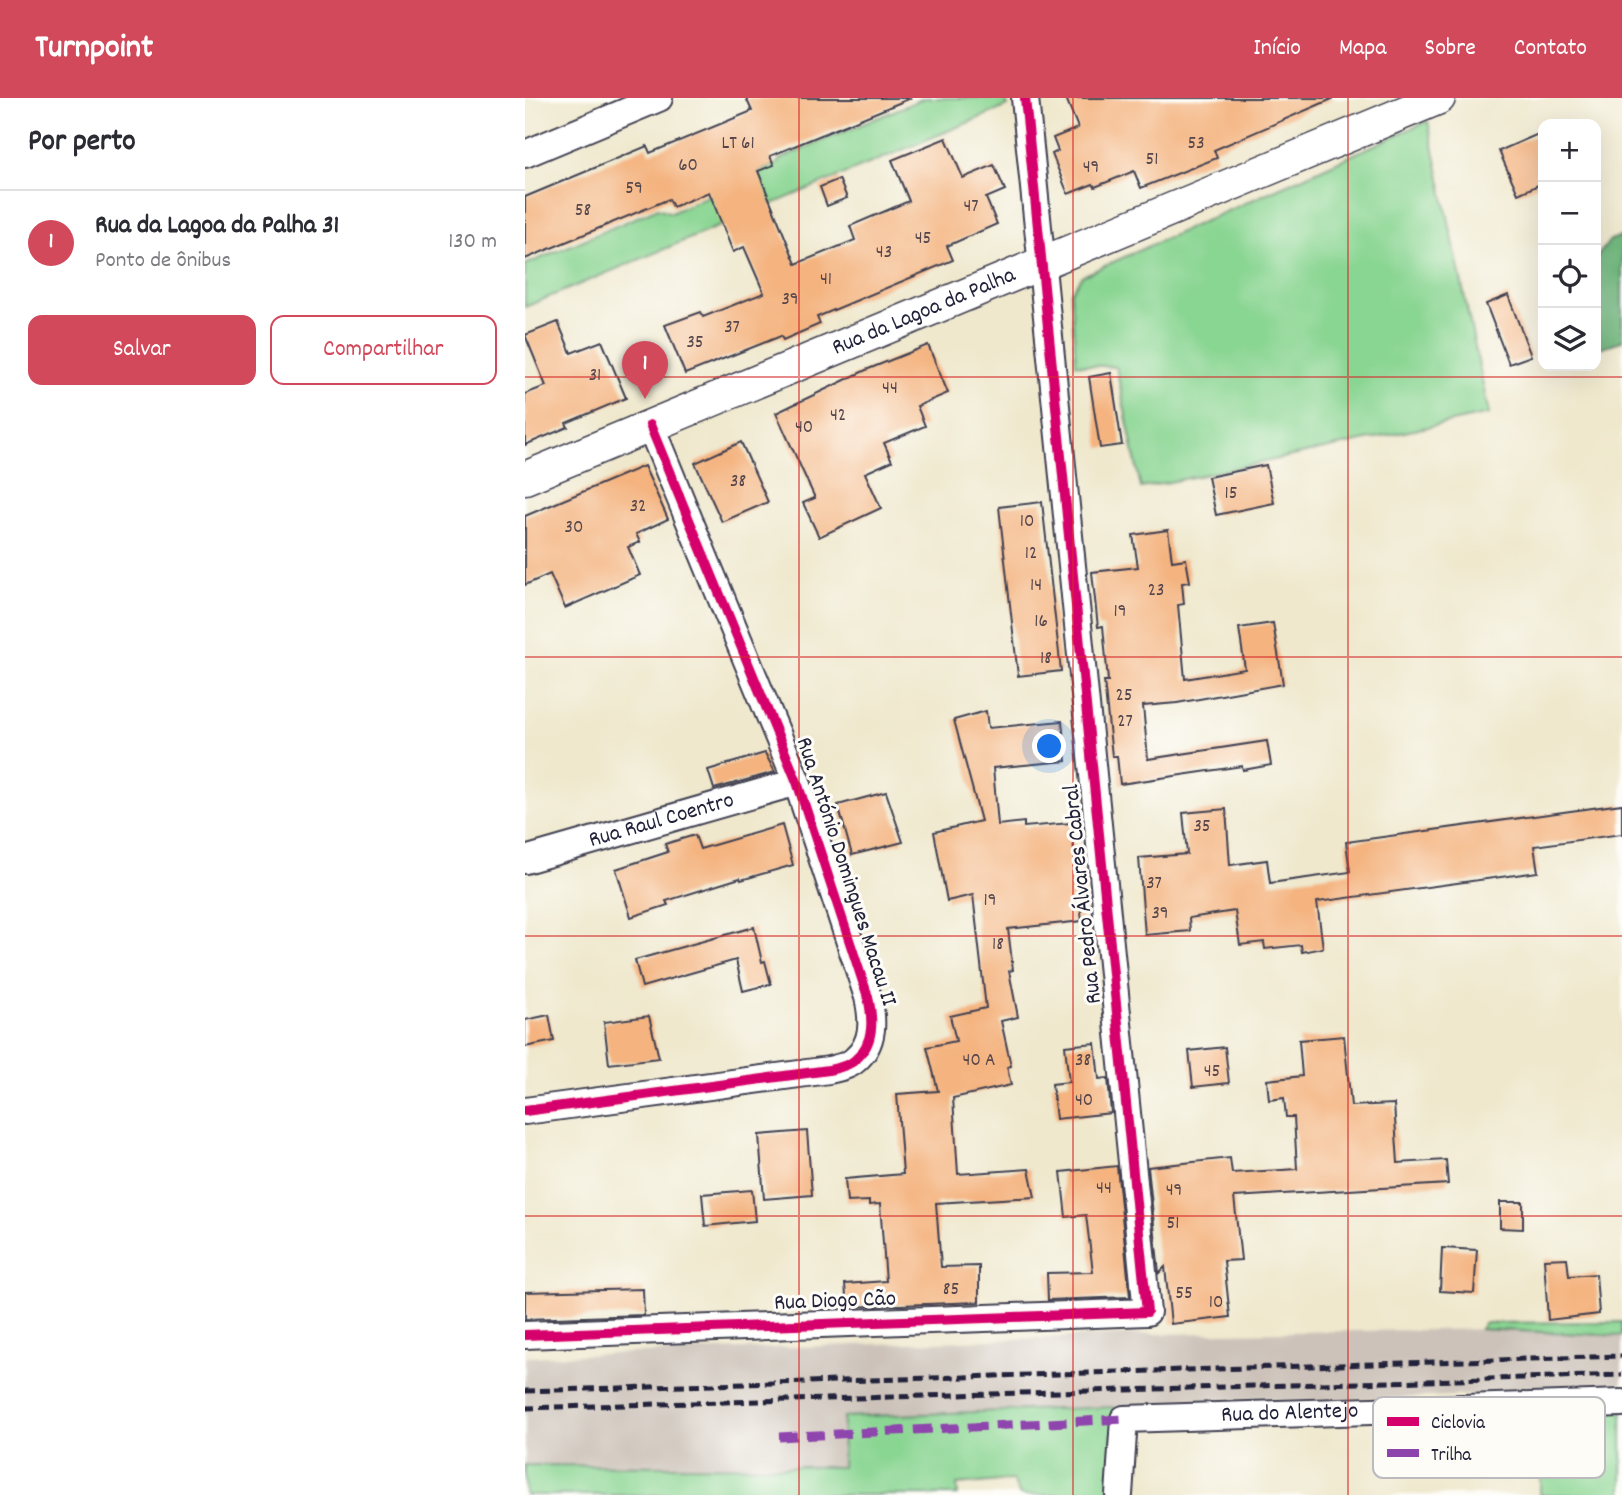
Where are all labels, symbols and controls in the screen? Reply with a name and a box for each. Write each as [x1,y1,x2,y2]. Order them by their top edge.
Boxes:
text: Turnpoint [35,26,153,73]
text: Início [1253,32,1301,66]
text: Mapa [1339,32,1387,66]
text: Sobre [1425,32,1476,66]
text: Contato [1514,32,1587,66]
map controls [1538,119,1601,371]
button: + [1538,119,1601,182]
text: Por perto [28,122,136,165]
house number: LT 61 [721,131,755,158]
house number: 53 [1187,131,1205,158]
house number: 51 [1146,147,1158,174]
house number: 60 [678,153,698,180]
house number: 49 [1083,155,1099,182]
house number: 59 [625,176,643,203]
button: − [1538,182,1601,245]
house number: 47 [963,194,979,221]
house number: 58 [575,198,591,225]
text: Rua da Lagoa da Palha 31 [95,208,339,245]
text: 1 [48,226,54,259]
text: 130 m [448,226,497,259]
house number: 45 [915,226,931,253]
house number: 43 [876,240,892,267]
text: Ponto de ônibus [95,245,231,278]
button: locate [1538,245,1601,308]
street label: Rua da Lagoa da Palha [827,259,1022,365]
house number: 41 [820,267,832,294]
house number: 39 [781,287,799,314]
button: layers [1538,308,1601,371]
button: Salvar [28,315,256,385]
button: Compartilhar [270,315,497,385]
house number: 37 [724,315,740,342]
house number: 35 [686,330,704,357]
pin: 1 [622,341,668,399]
house number: 31 [589,363,601,390]
house number: 44 [882,376,898,403]
house number: 42 [830,403,846,430]
house number: 40 [795,415,813,442]
house number: 38 [730,469,746,496]
house number: 15 [1225,481,1237,508]
house number: 32 [630,494,646,521]
house number: 10 [1020,509,1034,536]
house number: 30 [565,515,583,542]
house number: 12 [1025,541,1037,568]
house number: 14 [1030,573,1042,600]
house number: 23 [1148,578,1164,605]
house number: 19 [1114,599,1126,626]
house number: 16 [1034,609,1048,636]
house number: 18 [1040,646,1052,673]
house number: 25 [1115,683,1133,710]
house number: 27 [1117,709,1133,736]
your location [1032,729,1066,763]
street label: Rua António Domingues Macau II [786,733,904,1011]
street label: Rua Pedro Álvares Cabral [1056,782,1112,1006]
street label: Rua Raul Coentro [585,784,738,857]
house number: 35 [1193,814,1211,841]
house number: 37 [1146,871,1162,898]
house number: 19 [984,888,996,915]
house number: 39 [1151,901,1169,928]
house number: 18 [992,932,1004,959]
house number: 40 A [963,1048,995,1075]
house number: 38 [1075,1048,1091,1075]
house number: 45 [1204,1059,1220,1086]
house number: 40 [1075,1088,1093,1115]
house number: 44 [1096,1176,1112,1203]
house number: 49 [1166,1178,1182,1205]
house number: 51 [1167,1211,1179,1238]
house number: 85 [943,1277,959,1304]
house number: 55 [1175,1281,1193,1308]
street label: Rua Diogo Cão [773,1283,897,1321]
house number: 10 [1209,1290,1223,1317]
street label: Rua do Alentejo [1221,1395,1359,1432]
legend [1373,1397,1605,1478]
text: Ciclovia [1431,1411,1486,1438]
text: Trilha [1431,1443,1472,1470]

